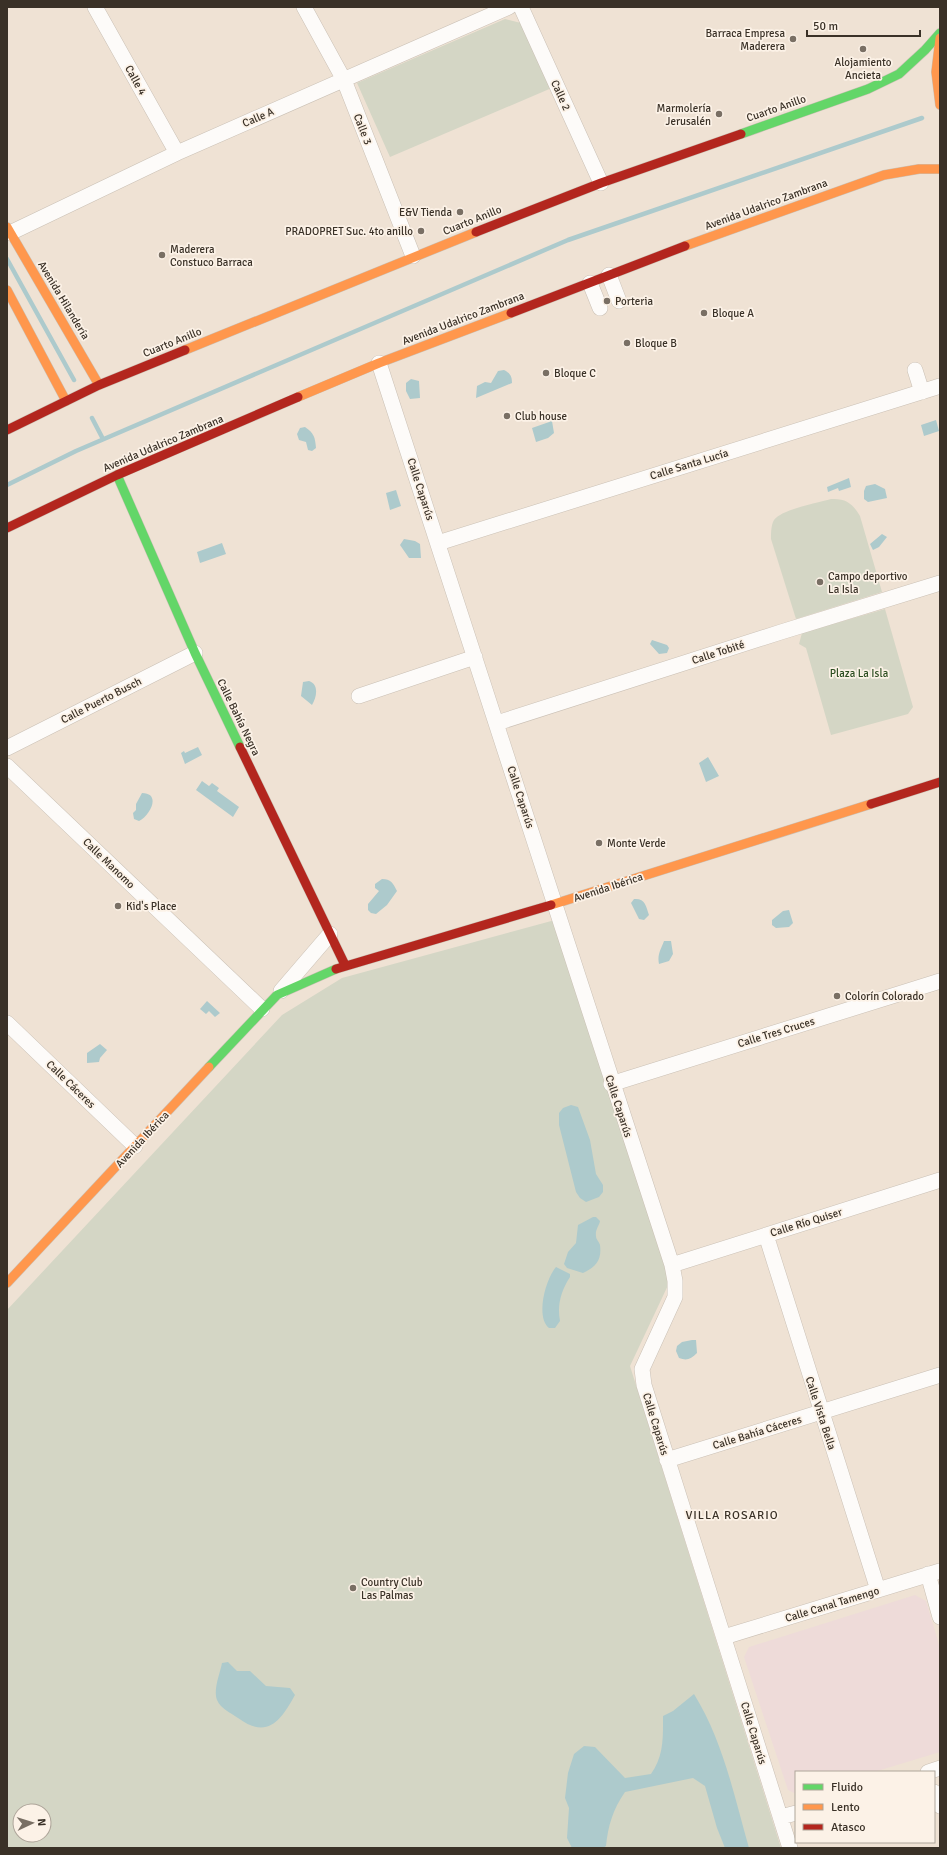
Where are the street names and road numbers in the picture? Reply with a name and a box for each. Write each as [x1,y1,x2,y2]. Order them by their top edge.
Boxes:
street label: Calle 4 [122,63,149,98]
street label: Calle 2 [548,78,573,113]
street label: Cuarto Anillo [745,92,808,125]
street label: Calle A [240,105,276,130]
street label: Calle 3 [351,112,374,147]
street label: Avenida Udalrico Zambrana [703,176,830,233]
street label: Cuarto Anillo [441,203,504,238]
street label: Avenida Hilandería [35,259,92,342]
street label: Avenida Udalrico Zambrana [400,289,526,348]
street label: Cuarto Anillo [141,325,204,360]
street label: Avenida Udalrico Zambrana [101,412,226,475]
street label: Calle Santa Lucía [648,446,730,483]
street label: Calle Caparús [404,456,437,522]
street label: Calle Tobité [690,638,746,667]
street label: Calle Puerto Busch [59,675,144,726]
street label: Calle Bahía Negra [214,677,263,758]
street label: Calle Caparús [504,764,537,830]
street label: Calle Manomo [80,835,137,891]
street label: Avenida Ibérica [572,870,645,905]
street label: Calle Tres Cruces [736,1015,816,1050]
street label: Calle Cáceres [43,1058,98,1111]
street label: Calle Caparús [602,1073,635,1139]
street label: Avenida Ibérica [113,1108,172,1170]
street label: Calle Río Quiser [769,1205,844,1240]
street label: Calle Vista Bella [803,1375,839,1452]
street label: Calle Caparús [640,1391,671,1457]
street label: Calle Bahía Cáceres [711,1413,803,1452]
street label: Calle Canal Tamengo [784,1584,881,1625]
street label: Calle Caparús [738,1700,769,1766]

